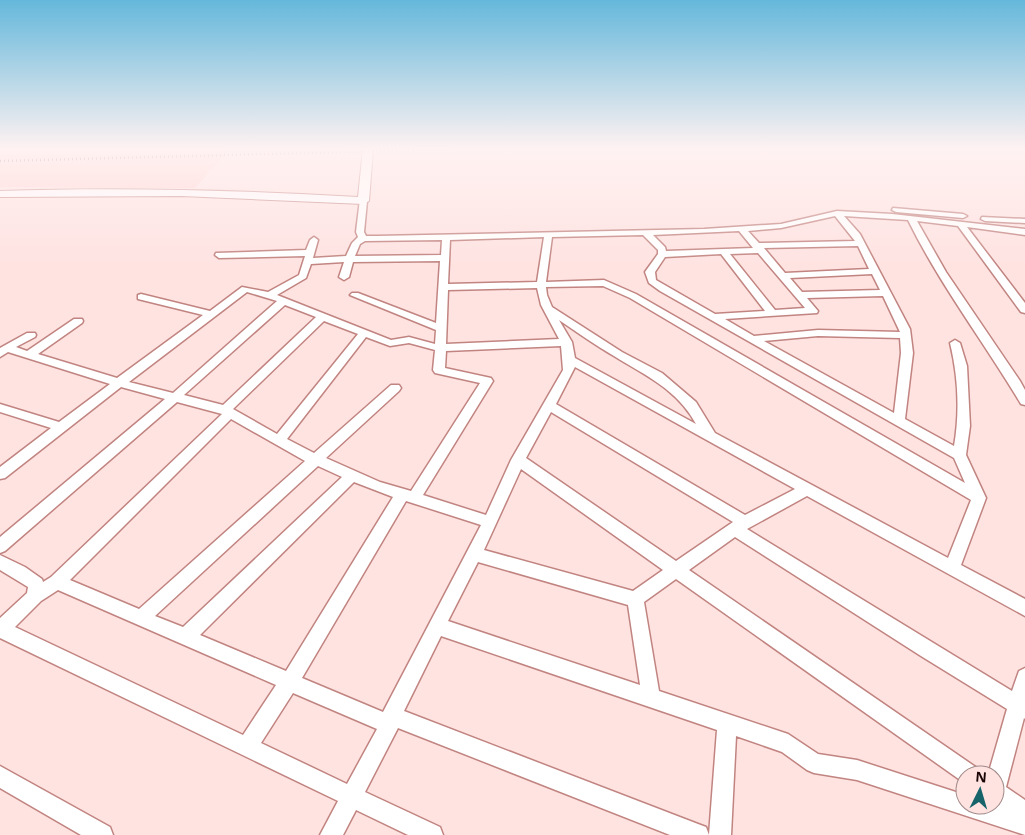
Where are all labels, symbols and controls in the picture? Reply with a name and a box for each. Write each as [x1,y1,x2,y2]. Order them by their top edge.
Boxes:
north arrow [955,765,1005,815]
text: N [975,767,988,787]

